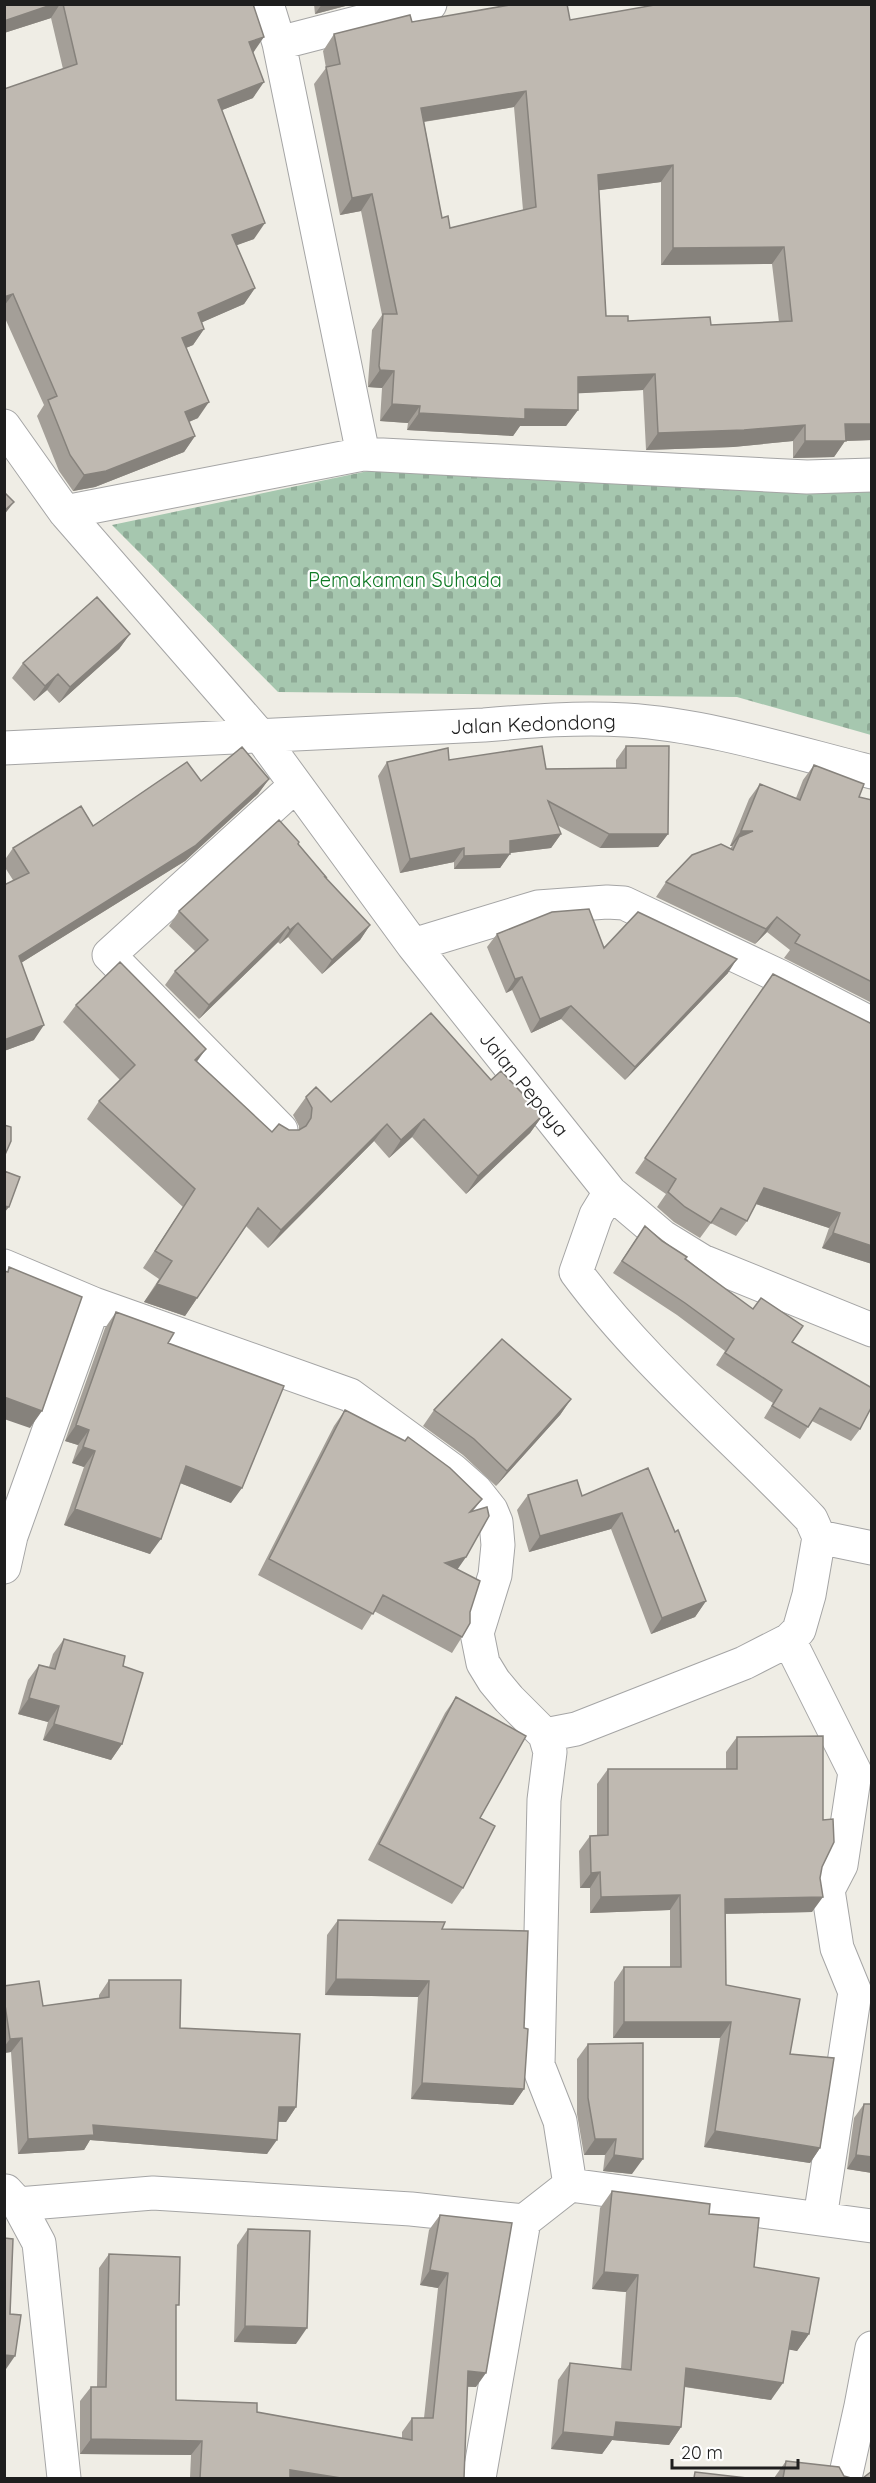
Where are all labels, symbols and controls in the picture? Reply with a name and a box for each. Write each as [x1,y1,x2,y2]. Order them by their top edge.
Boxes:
park label: Pemakaman Suhada [308,567,502,592]
street label: Jalan Kedondong [450,708,616,739]
street label: Jalan Pepaya [474,1026,574,1141]
scale bar [672,2432,798,2470]
text: 20 m [681,2441,723,2464]

